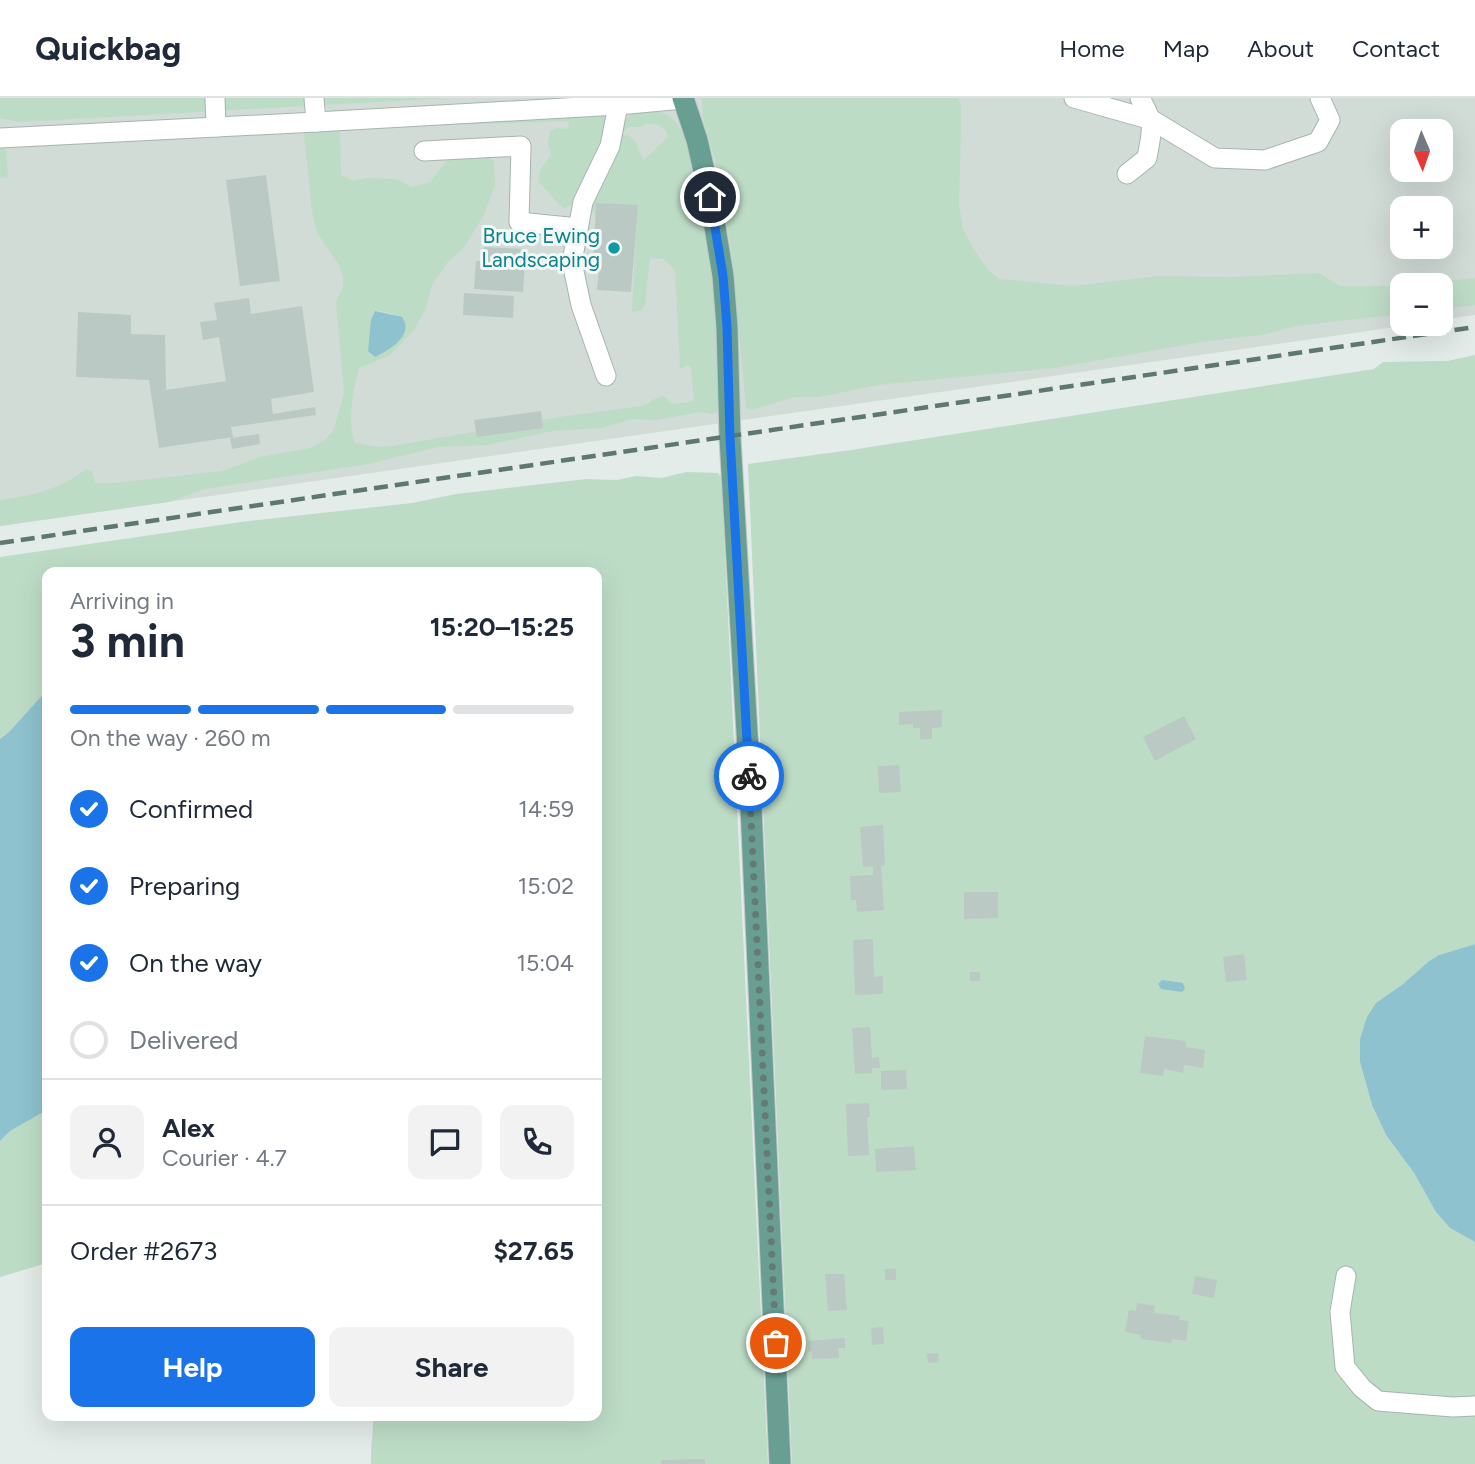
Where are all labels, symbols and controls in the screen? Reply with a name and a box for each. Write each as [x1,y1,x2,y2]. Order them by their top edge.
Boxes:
text: Quickbag [35,29,181,68]
text: Home [1059,34,1125,63]
text: Map [1163,34,1209,63]
text: About [1247,34,1314,63]
text: Contact [1352,34,1440,63]
north arrow [1390,119,1452,182]
map controls [1390,119,1453,336]
pin [680,167,740,227]
icon: home [691,178,729,216]
button: + [1390,196,1453,259]
place label: Bruce Ewing Landscaping [481,223,600,272]
marker: Bruce Ewing Landscaping [606,240,622,256]
button: − [1390,273,1453,336]
text: Arriving in [70,587,174,615]
text: 15:20–15:25 [430,611,574,643]
text: 3 min [70,613,185,669]
text: On the way · 260 m [70,724,271,752]
courier [714,741,784,811]
icon: bike [730,757,768,795]
icon: check [70,790,108,828]
text: Confirmed [129,793,253,825]
text: 14:59 [518,795,574,823]
icon: check [70,867,108,905]
text: Preparing [129,870,240,902]
text: 15:02 [518,872,574,900]
icon: check [70,944,108,982]
text: On the way [129,947,262,979]
text: 15:04 [516,949,574,977]
text: Delivered [129,1024,238,1056]
button: person [70,1105,144,1179]
button: chat [408,1105,482,1179]
button: phone [500,1105,574,1179]
text: Alex [162,1112,215,1144]
text: Courier · 4.7 [162,1144,287,1172]
text: Order #2673 [70,1235,217,1267]
text: $27.65 [493,1235,574,1267]
pin [746,1313,806,1373]
icon: bag [757,1324,795,1362]
button: Help [70,1327,315,1407]
button: Share [329,1327,574,1407]

